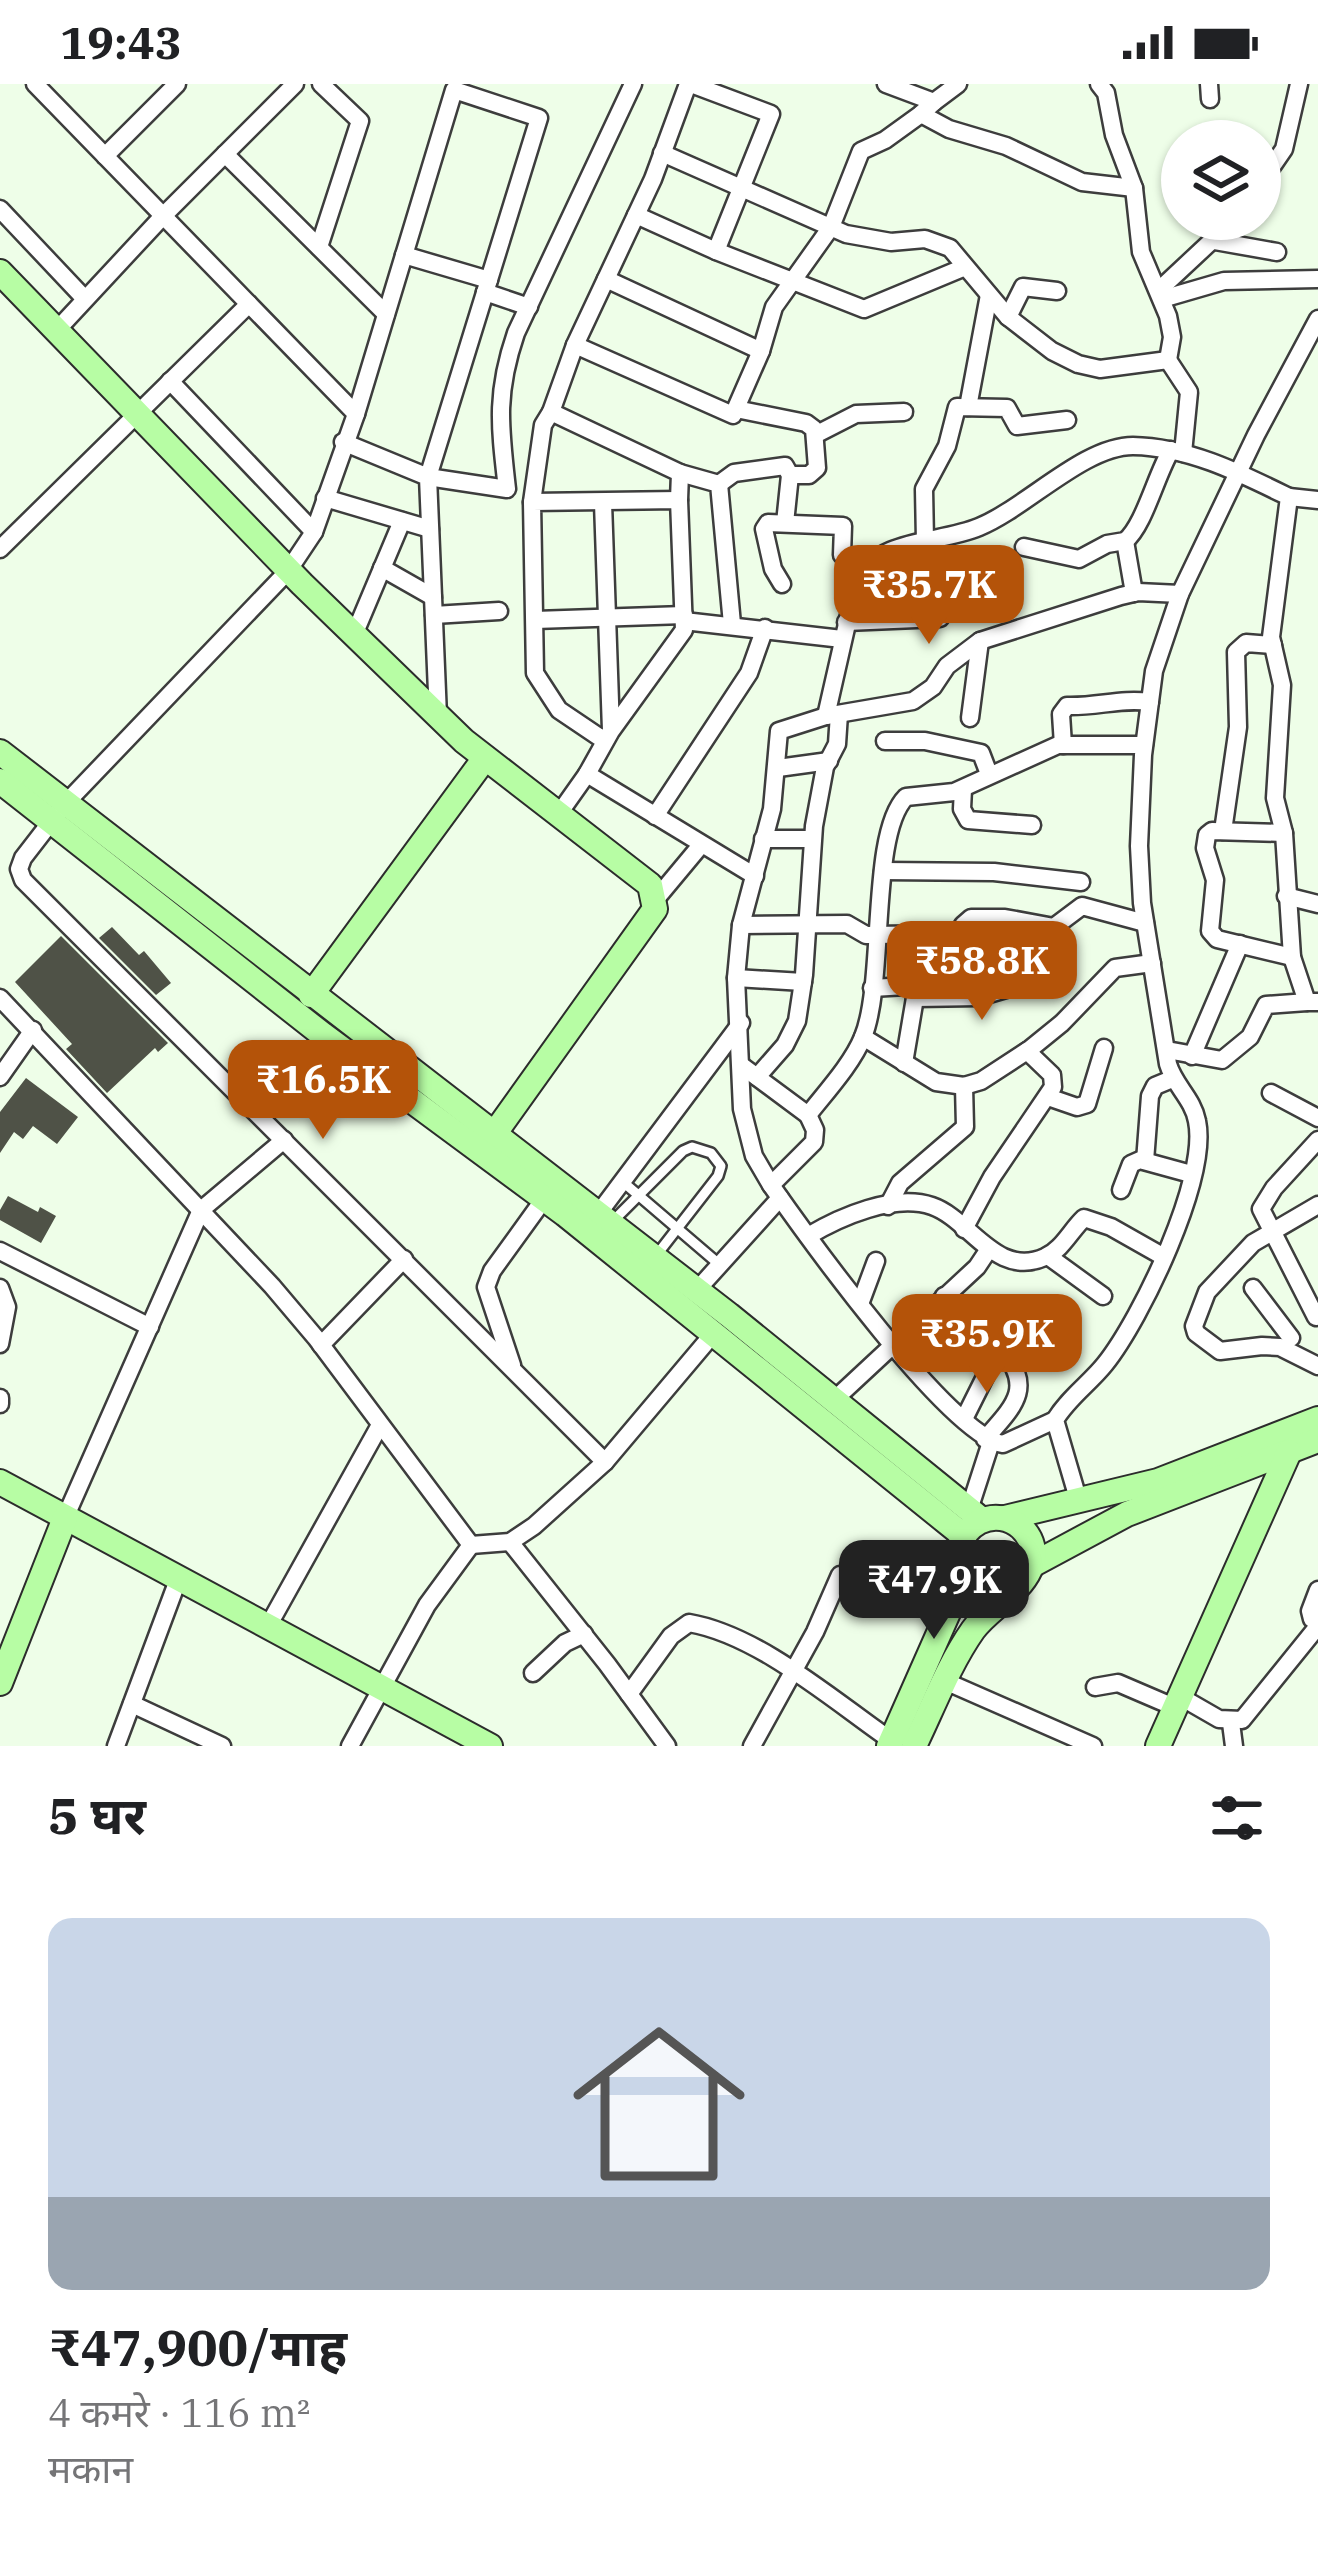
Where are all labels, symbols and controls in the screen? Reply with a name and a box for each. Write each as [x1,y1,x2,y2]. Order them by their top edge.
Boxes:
text: 19:43 [60,13,182,71]
map controls [1161,120,1281,240]
button: layers [1161,120,1281,240]
pin: ₹35.7K [831,545,1027,647]
text: ₹35.7K [861,558,997,609]
pin: ₹58.8K [884,921,1080,1023]
text: ₹58.8K [914,934,1050,985]
pin: ₹16.5K [225,1040,421,1142]
text: ₹16.5K [255,1053,391,1104]
pin: ₹35.9K [889,1294,1085,1396]
text: ₹35.9K [919,1307,1055,1358]
pin: ₹47.9K [836,1540,1032,1642]
text: ₹47.9K [866,1553,1002,1604]
text: 5 घर [48,1782,146,1848]
icon: filters [1204,1785,1270,1851]
icon: home [551,1996,767,2212]
text: ₹47,900/माह [48,2314,347,2380]
text: 4 कमरे · 116 m² [48,2387,310,2438]
text: मकान [48,2443,133,2494]

